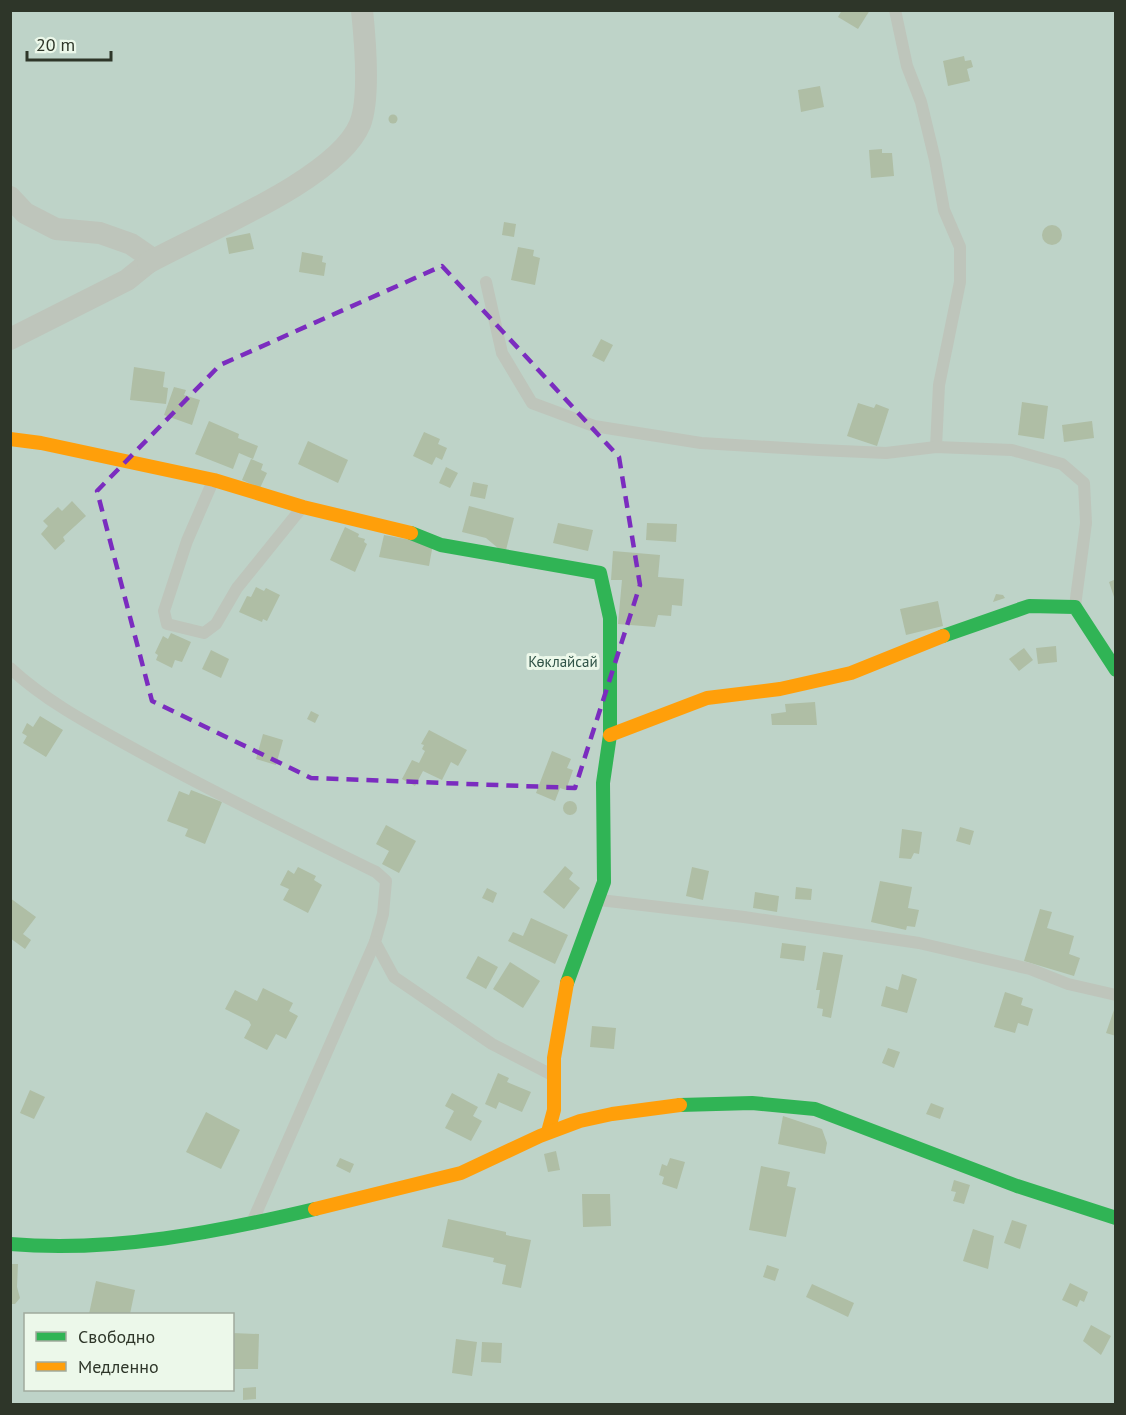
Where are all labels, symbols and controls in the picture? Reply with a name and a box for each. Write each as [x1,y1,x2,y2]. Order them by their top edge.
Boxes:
scale bar [27,24,111,62]
text: 20 m [36,33,75,56]
park label: Көклайсай [528,652,598,671]
legend [24,1313,234,1391]
text: Свободно [78,1325,155,1348]
text: Медленно [78,1355,159,1378]

